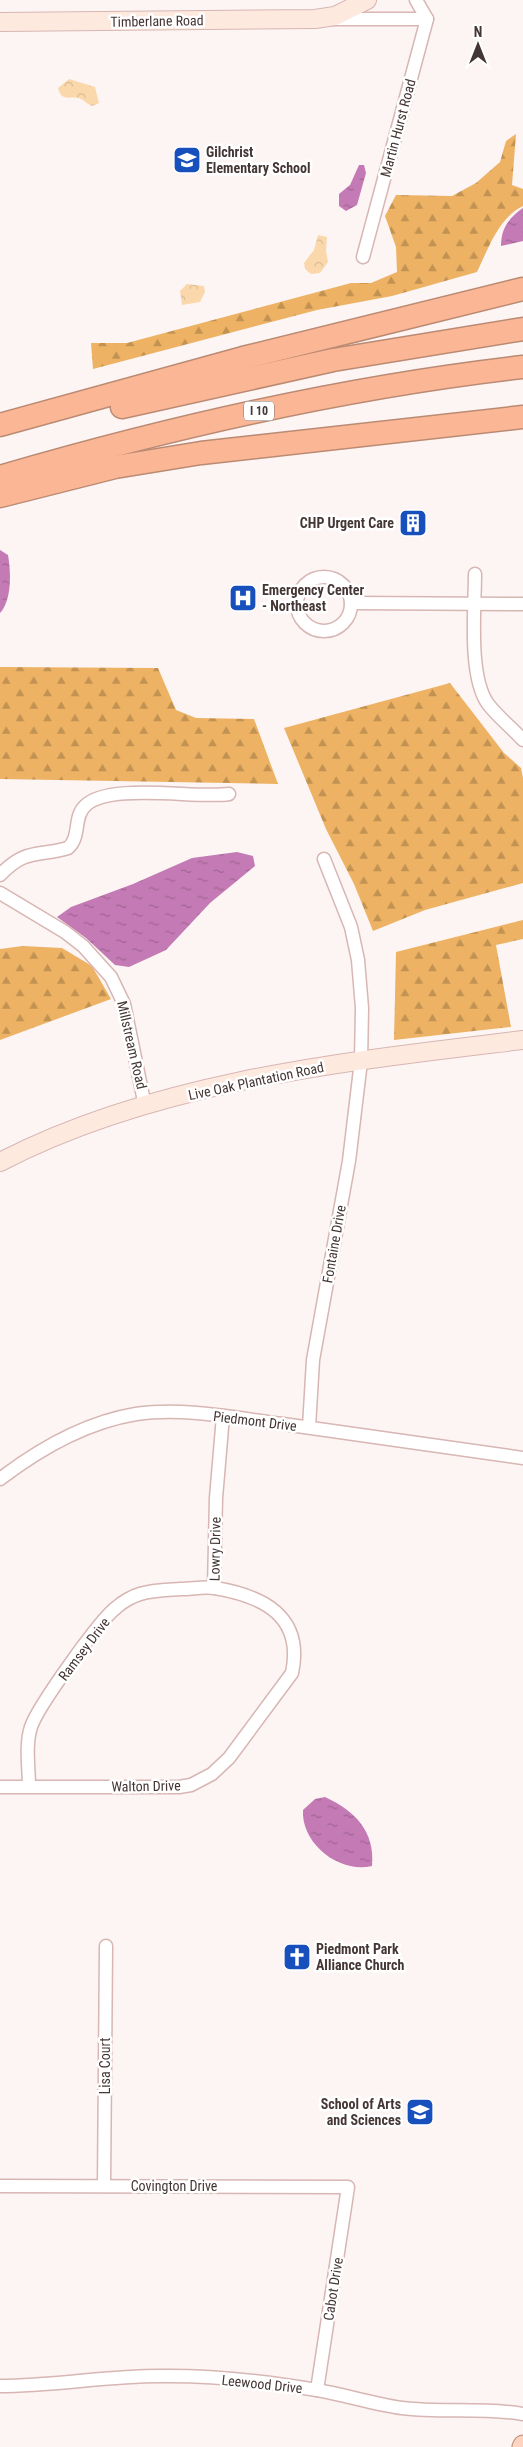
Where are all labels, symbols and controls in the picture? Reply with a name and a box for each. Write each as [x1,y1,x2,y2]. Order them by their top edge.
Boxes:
street label: Timberlane Road [110,12,204,30]
north arrow [453,20,503,70]
text: N [474,24,482,40]
street label: Martin Hurst Road [377,77,419,179]
place label: Gilchrist Elementary School [206,144,311,176]
school or university icon: Gilchrist Elementary School [172,145,202,175]
road number: I 10 [244,402,274,421]
building icon: CHP Urgent Care [398,508,428,538]
place label: CHP Urgent Care [300,515,394,531]
place label: Emergency Center - Northeast [262,582,365,614]
hospital icon: Emergency Center - Northeast [228,583,258,613]
street label: Millstream Road [114,999,150,1091]
street label: Live Oak Plantation Road [187,1059,325,1103]
street label: Fontaine Drive [319,1203,349,1284]
street label: Piedmont Drive [212,1408,298,1434]
street label: Lowry Drive [206,1516,224,1581]
street label: Ramsey Drive [55,1614,113,1684]
street label: Walton Drive [111,1777,181,1795]
place label: Piedmont Park Alliance Church [316,1941,404,1973]
church icon: Piedmont Park Alliance Church [282,1942,312,1972]
street label: Lisa Court [97,2038,113,2094]
place label: School of Arts and Sciences [321,2096,401,2128]
school or university icon: School of Arts and Sciences [405,2097,435,2127]
street label: Covington Drive [131,2178,218,2194]
street label: Cabot Drive [320,2256,346,2322]
street label: Leewood Drive [221,2372,304,2396]

